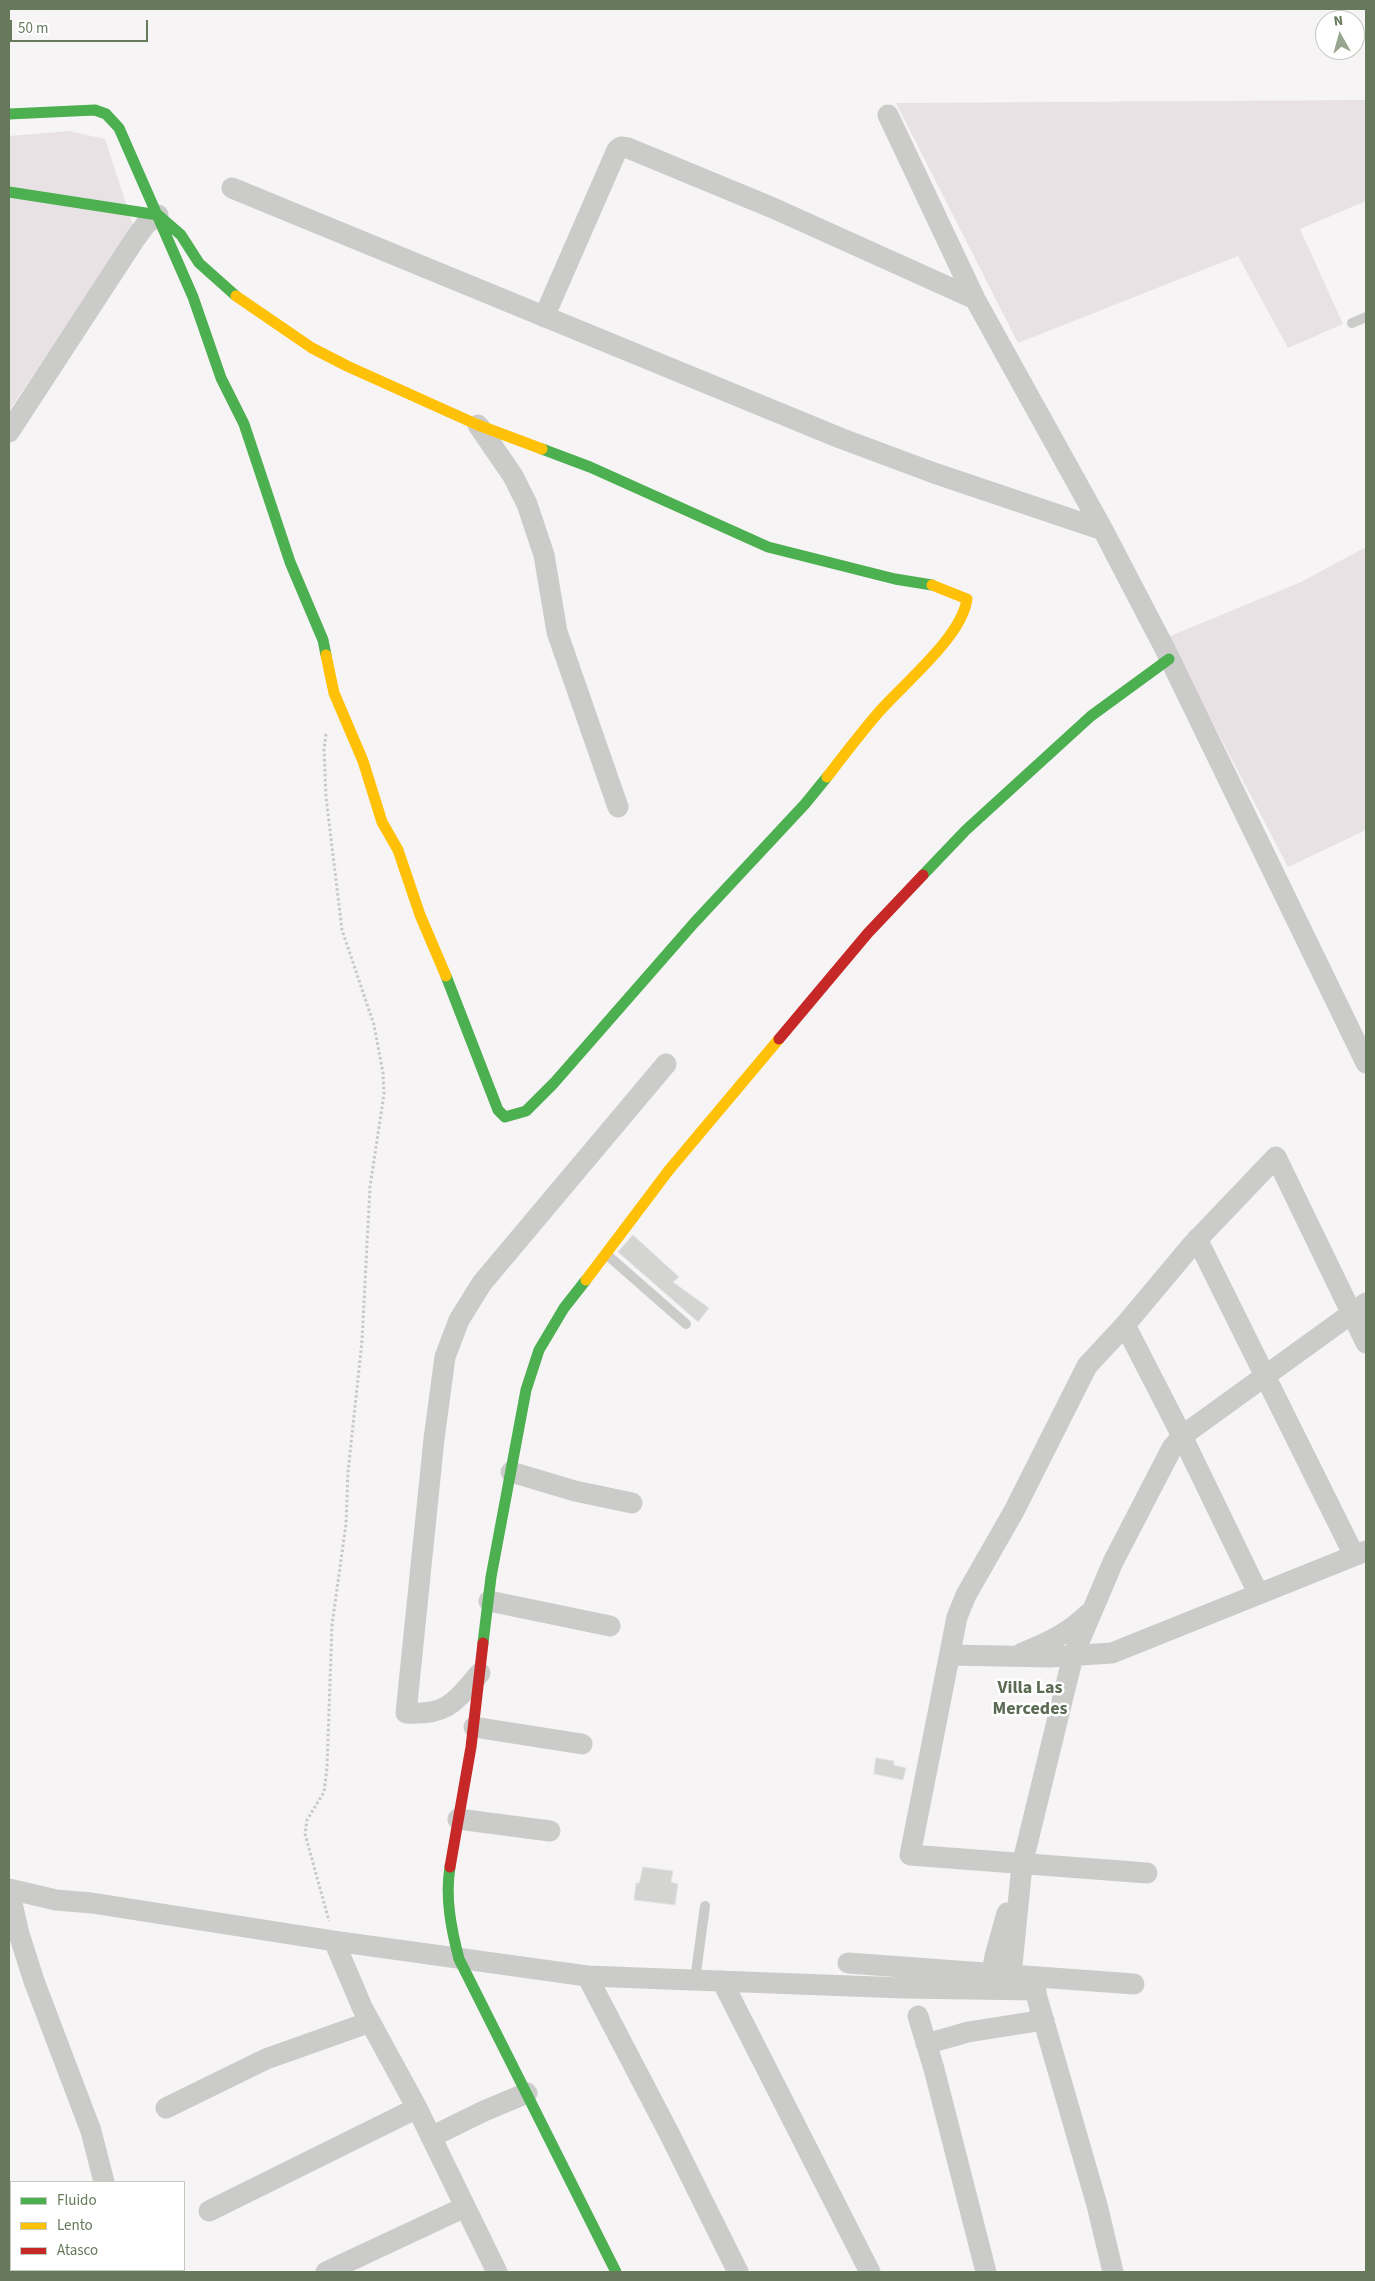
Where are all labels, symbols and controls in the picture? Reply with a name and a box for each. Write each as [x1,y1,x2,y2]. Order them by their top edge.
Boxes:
scale bar [12,10,150,42]
north arrow [1315,10,1365,60]
text: N [1332,11,1344,32]
text: 50 m [18,18,48,39]
district label: Villa Las Mercedes [993,1678,1067,1720]
legend [10,2181,185,2271]
text: Fluido [57,2190,97,2211]
text: Lento [57,2215,93,2236]
text: Atasco [57,2240,98,2261]

